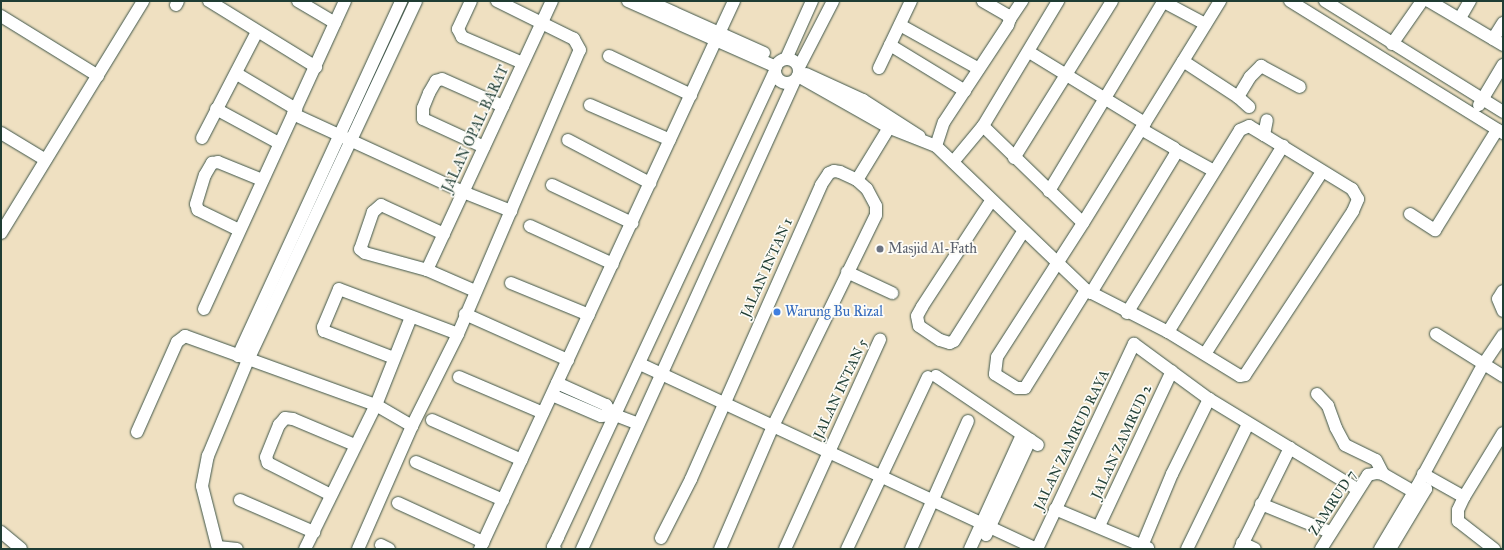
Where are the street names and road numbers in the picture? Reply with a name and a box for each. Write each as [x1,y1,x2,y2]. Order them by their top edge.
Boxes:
street label: JALAN OPAL BARAT [439,63,513,195]
street label: JALAN INTAN 1 [738,216,796,320]
street label: JALAN INTAN 5 [811,336,871,442]
street label: JALAN ZAMRUD RAYA [1031,367,1113,513]
street label: JALAN ZAMRUD 2 [1088,382,1156,502]
street label: ZAMRUD 7 [1306,467,1360,539]

